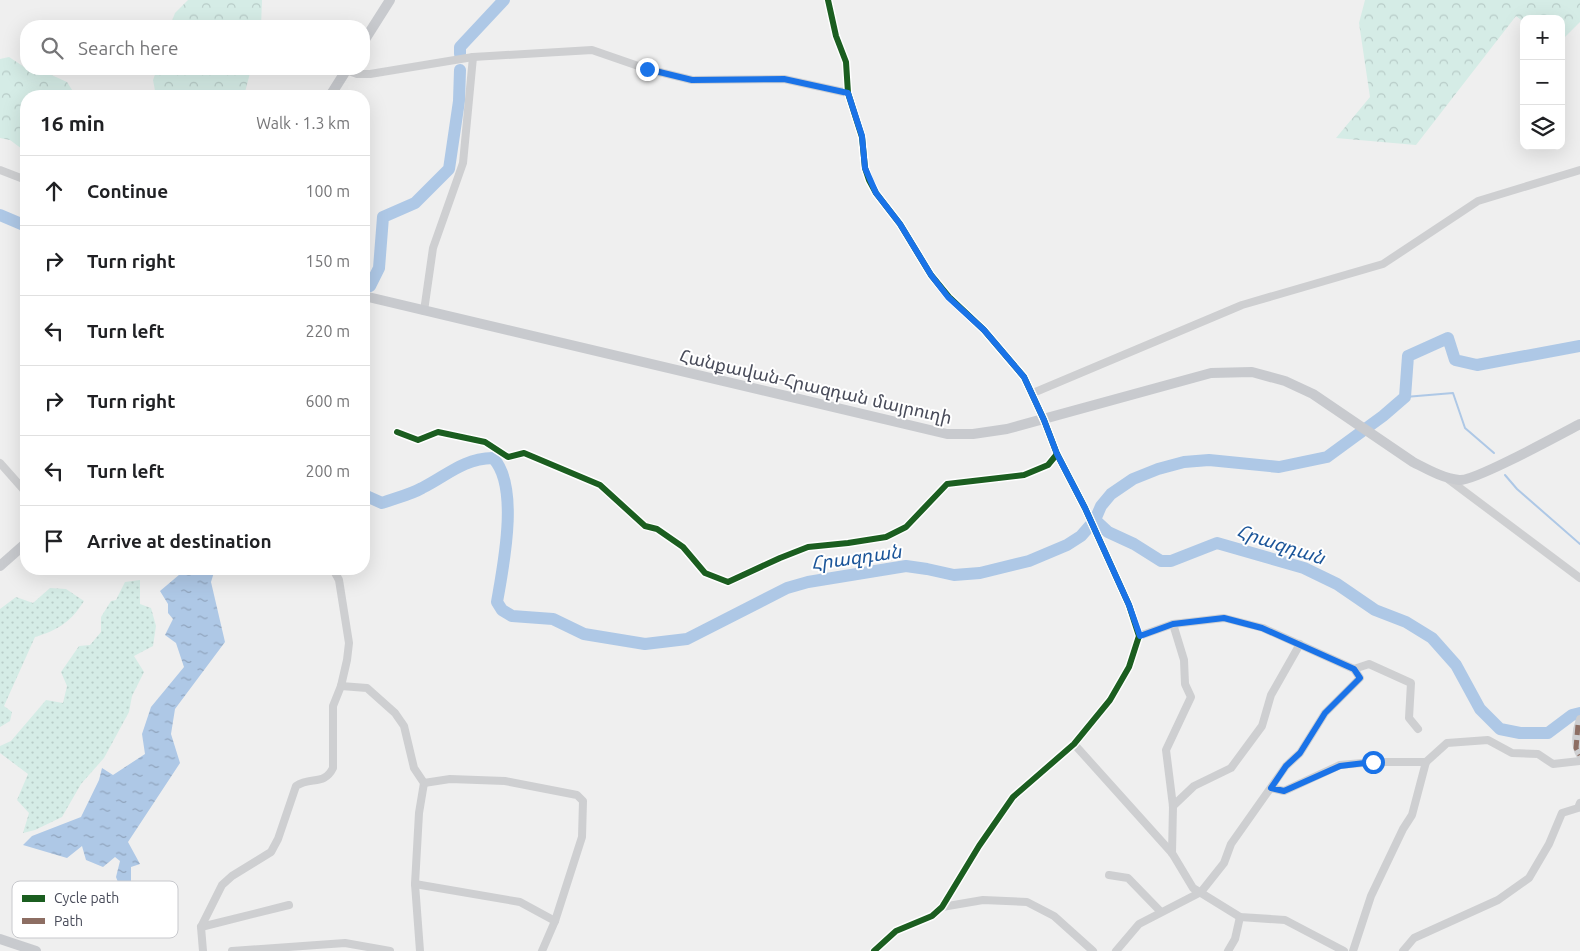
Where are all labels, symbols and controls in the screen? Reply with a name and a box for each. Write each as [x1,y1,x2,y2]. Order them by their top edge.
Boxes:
map controls [1520,15,1565,150]
button: + [1520,15,1565,60]
search box [20,20,370,75]
icon: search [38,34,66,62]
text: Search here [78,37,178,59]
route end [636,58,659,81]
button: − [1520,60,1565,105]
button: layers [1520,105,1565,150]
text: 16 min [40,111,105,135]
text: Walk · 1.3 km [256,114,350,132]
icon: ahead [40,177,68,205]
text: Continue [87,180,168,202]
text: 100 m [305,182,350,200]
icon: right [40,247,68,275]
text: Turn right [87,250,175,272]
text: 150 m [305,252,350,270]
icon: left [40,317,68,345]
text: Turn left [87,320,165,342]
text: 220 m [305,322,350,340]
street label: Հանքավան-Հրազդան մայրուղի [678,345,954,428]
icon: right [40,387,68,415]
text: Turn right [87,390,175,412]
text: 600 m [305,392,350,410]
icon: left [40,457,68,485]
text: Turn left [87,460,165,482]
text: 200 m [305,462,350,480]
water label: Հրազդան [1234,519,1329,570]
icon: arrive [40,527,68,555]
text: Arrive at destination [87,530,272,552]
water label: Հրազդան [809,540,904,575]
route start [1362,751,1385,774]
legend [12,881,178,938]
text: Cycle path [54,890,119,906]
text: Path [54,913,83,929]

